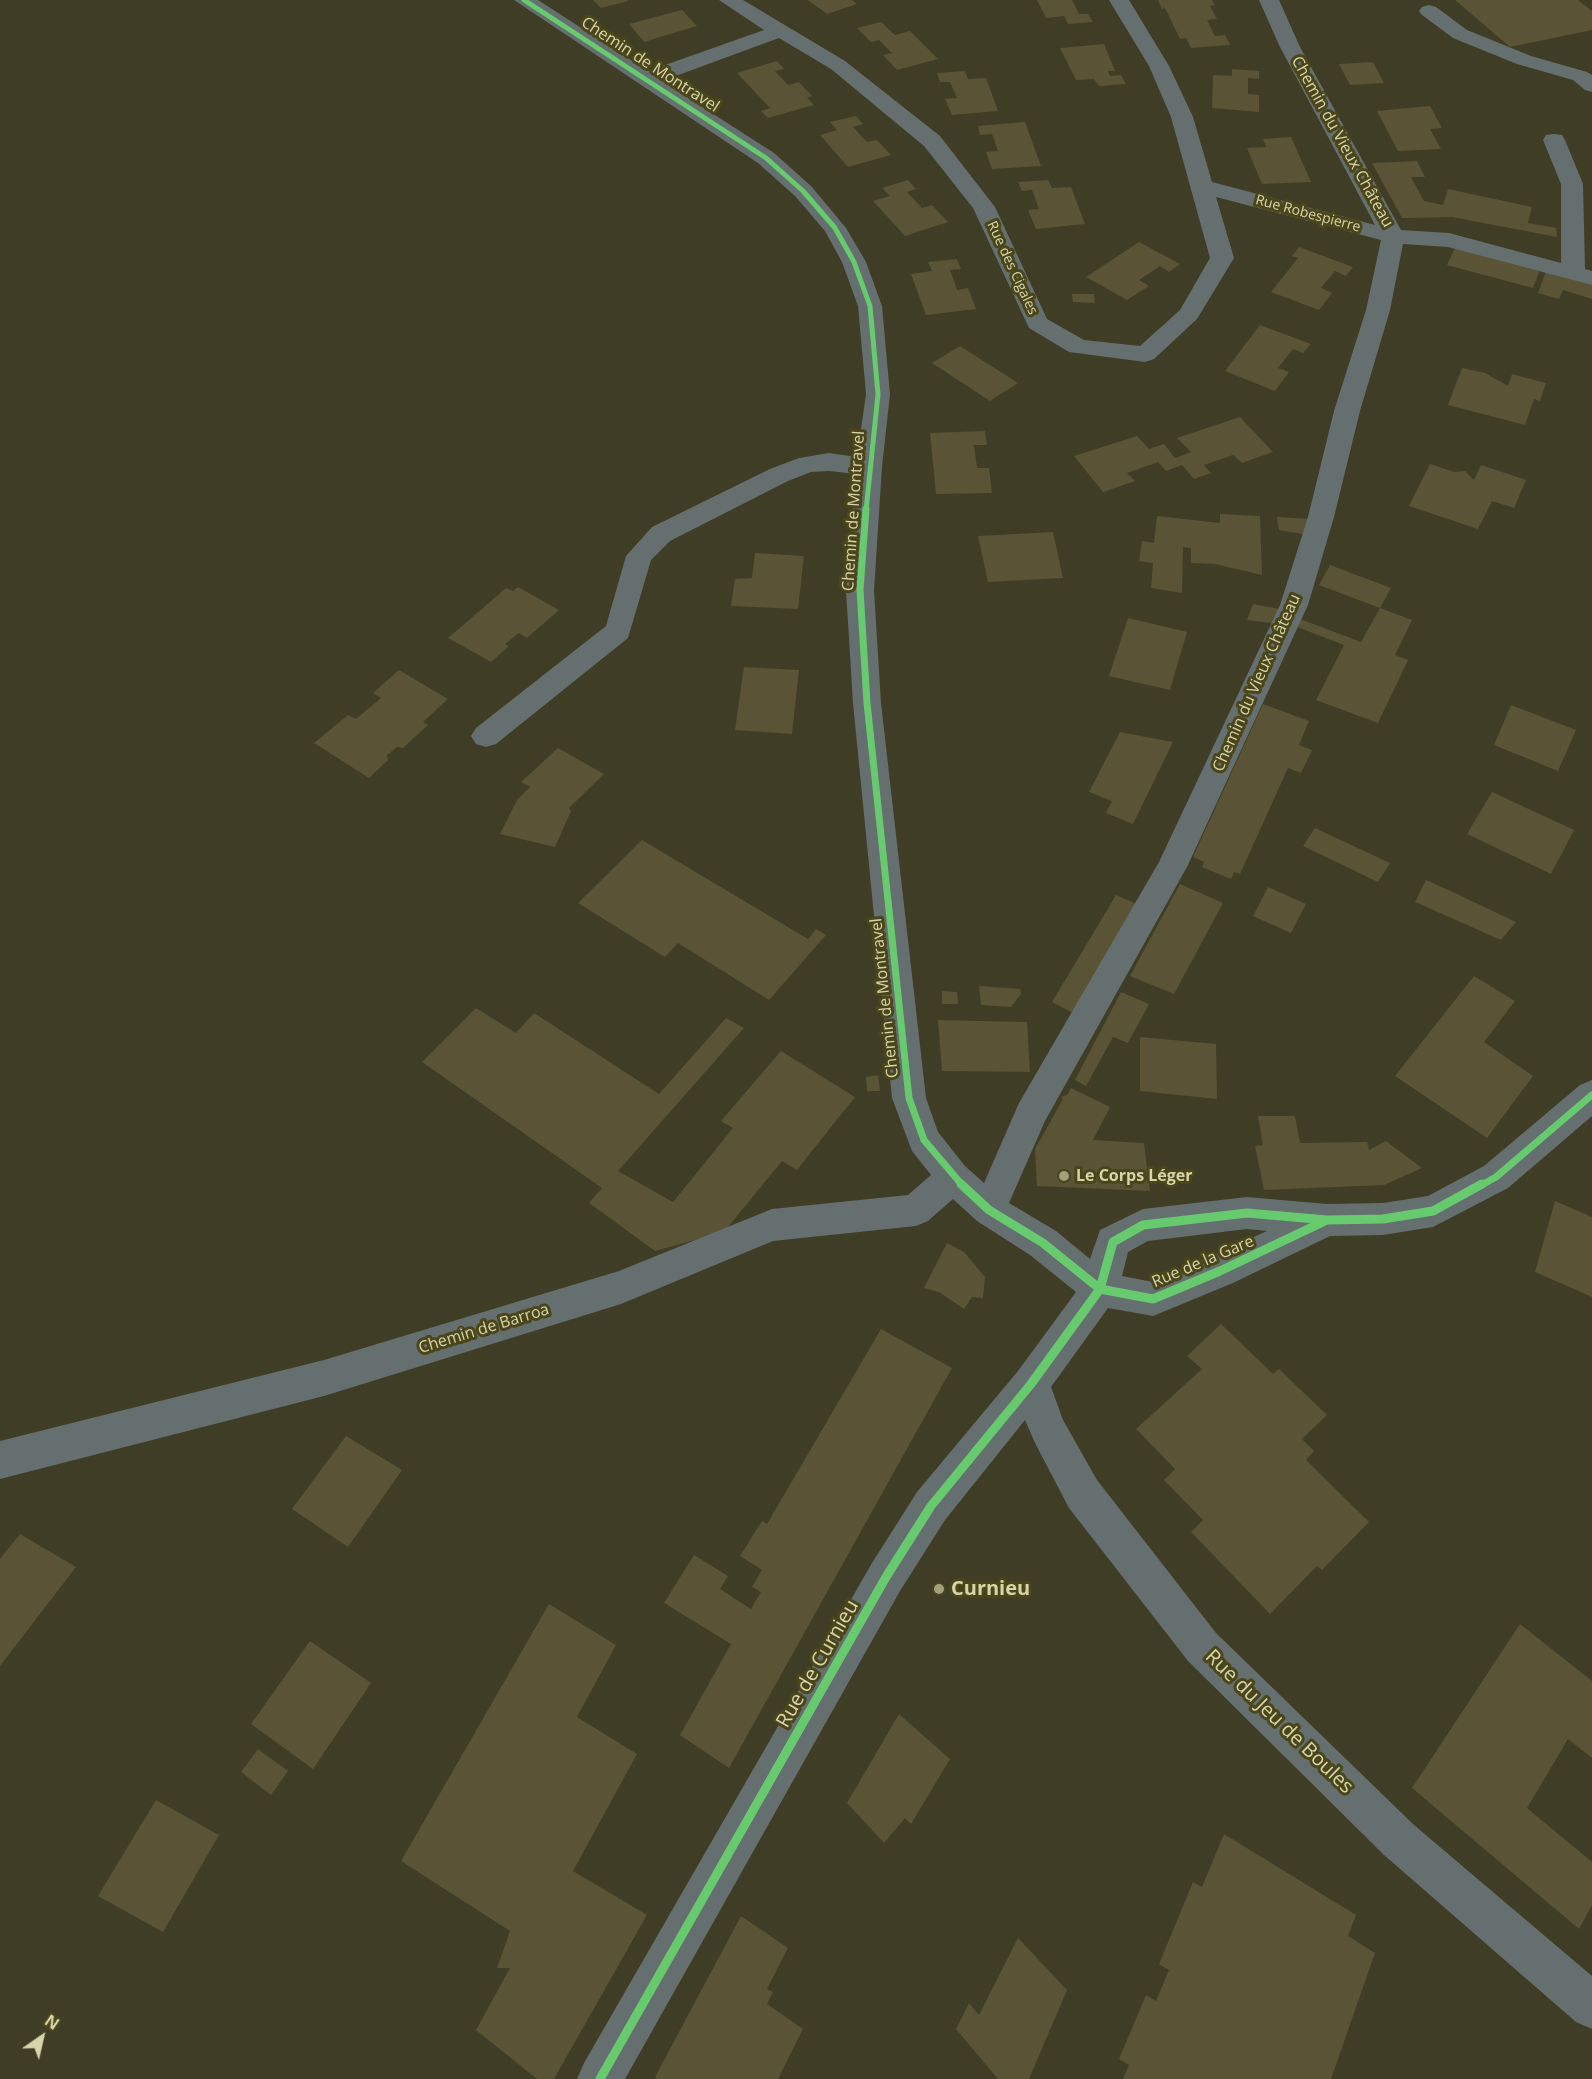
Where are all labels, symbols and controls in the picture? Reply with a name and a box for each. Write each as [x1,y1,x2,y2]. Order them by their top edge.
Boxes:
street label: Chemin de Montravel [577,13,723,117]
street label: Chemin du Vieux Château [1287,53,1397,231]
street label: Rue Robespierre [1254,192,1362,236]
street label: Rue des Cigales [983,219,1041,317]
street label: Chemin de Montravel [839,430,869,592]
street label: Chemin du Vieux Château [1209,591,1305,775]
street label: Chemin de Montravel [867,917,903,1079]
place label: Le Corps Léger [1076,1166,1192,1186]
marker: Le Corps Léger [1057,1169,1071,1183]
street label: Rue de la Gare [1149,1232,1257,1292]
street label: Chemin de Barroa [416,1300,552,1358]
place label: Curnieu [951,1577,1030,1601]
marker: Curnieu [932,1582,946,1596]
street label: Rue de Curnieu [772,1596,864,1732]
street label: Rue du Jeu de Boules [1200,1645,1358,1799]
north arrow [12,2007,72,2067]
text: N [41,2009,64,2035]

